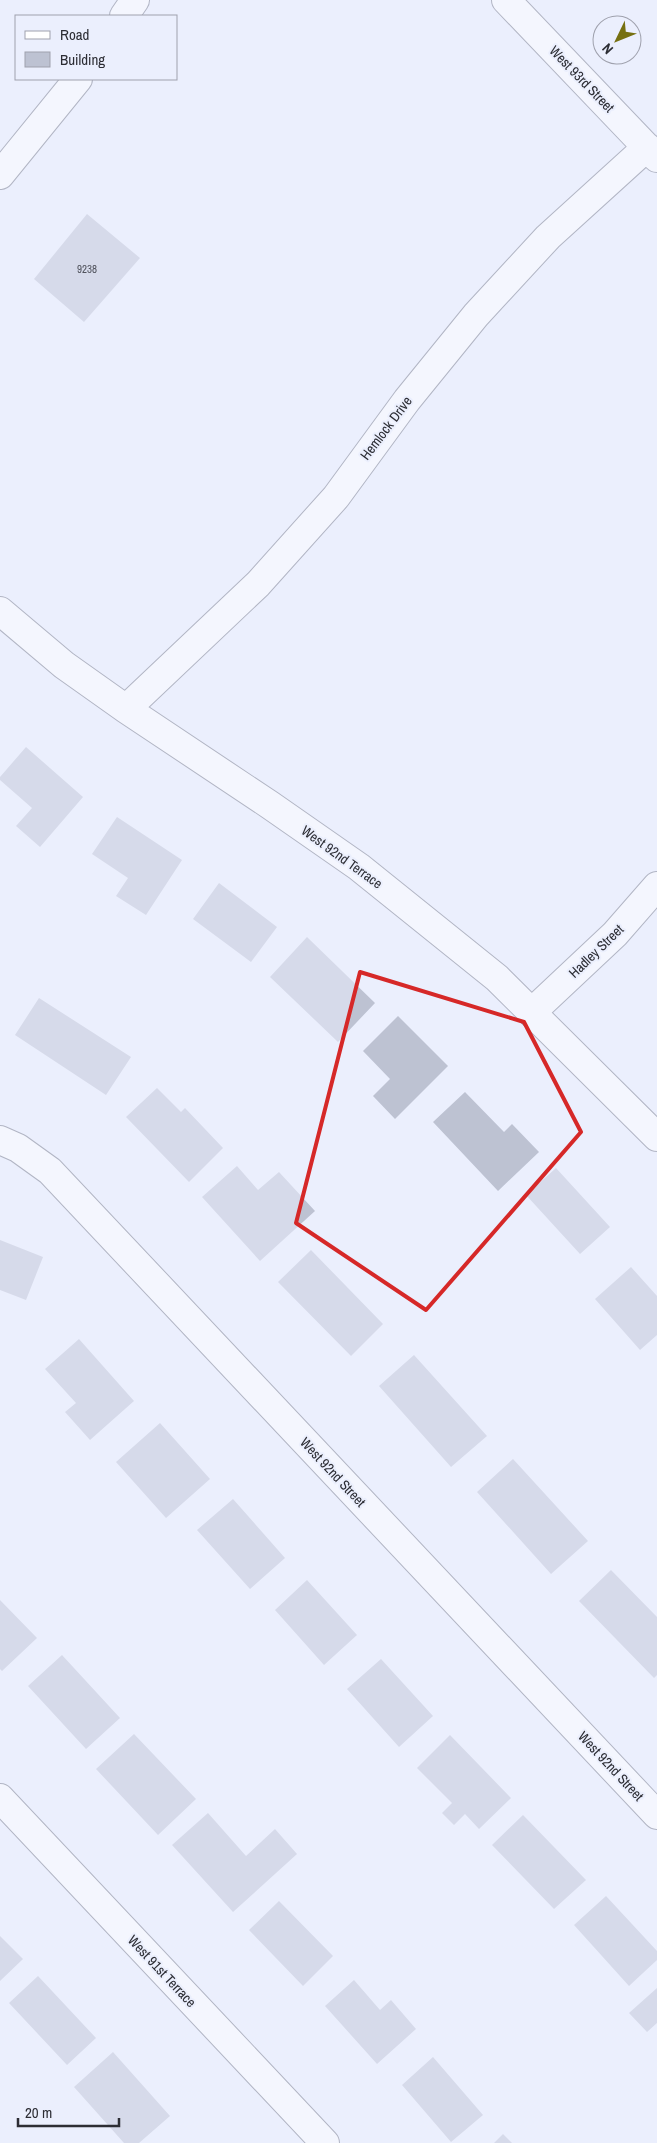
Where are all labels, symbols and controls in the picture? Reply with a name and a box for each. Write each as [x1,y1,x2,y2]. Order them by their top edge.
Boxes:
legend [15,15,178,80]
north arrow [592,15,642,65]
text: Road [60,24,89,45]
text: N [598,40,617,58]
street label: West 93rd Street [546,42,618,116]
text: Building [60,49,105,70]
house number: 9238 [77,262,97,276]
street label: Hemlock Drive [356,393,416,463]
street label: West 92nd Terrace [298,822,386,892]
street label: Hadley Street [565,920,627,982]
street label: West 92nd Street [296,1433,370,1511]
street label: West 92nd Street [574,1727,648,1805]
street label: West 91st Terrace [124,1931,200,2011]
scale bar [18,2096,119,2128]
text: 20 m [25,2102,52,2123]

